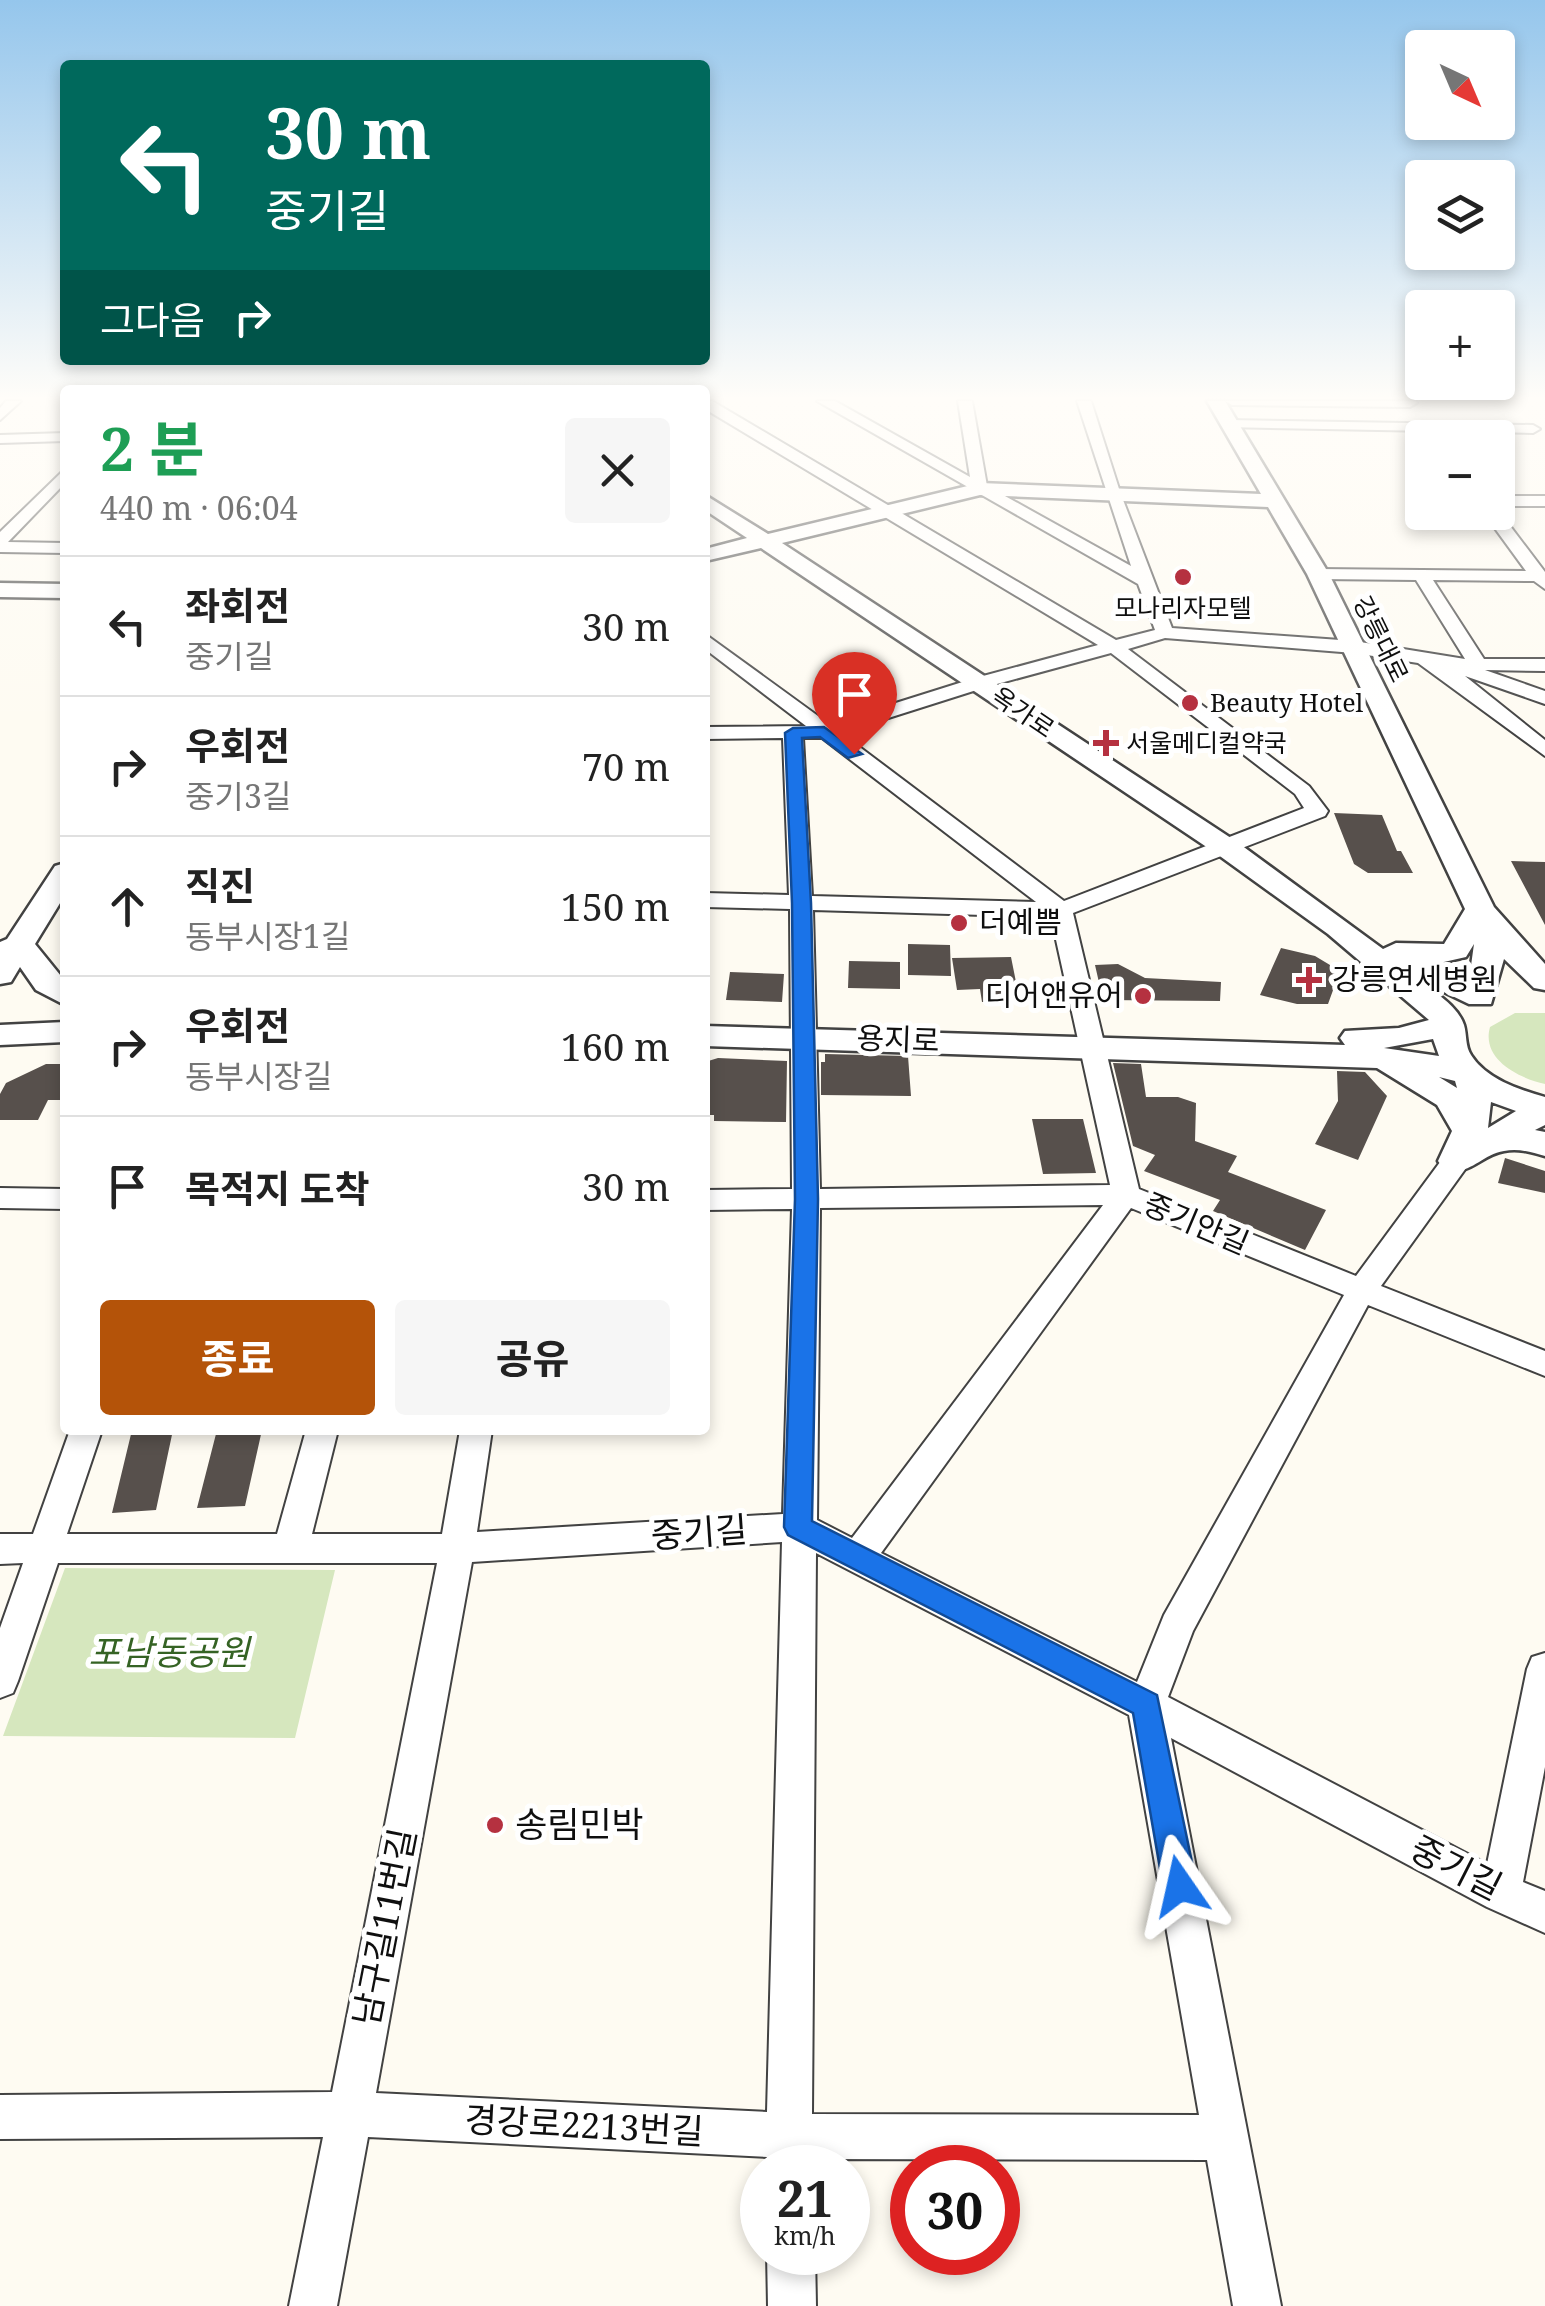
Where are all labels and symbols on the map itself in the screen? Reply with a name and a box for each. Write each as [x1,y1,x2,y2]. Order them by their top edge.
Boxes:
north arrow [1405,30,1515,140]
marker: 모나리자모텔 [1172,566,1194,588]
place label: 모나리자모텔 [1114,590,1252,624]
street label: 강릉대로 [1346,590,1417,687]
pin [812,652,897,755]
street label: 옥가로 [985,678,1062,745]
place label: Beauty Hotel [1210,685,1364,719]
marker: Beauty Hotel [1179,692,1201,714]
place label: 서울메디컬약국 [1126,725,1287,759]
marker: 서울메디컬약국 [1095,732,1117,754]
place label: 더예쁨 [979,901,1062,942]
marker: 더예쁨 [948,912,970,934]
place label: 강릉연세병원 [1332,958,1498,999]
marker: 강릉연세병원 [1296,967,1322,993]
place label: 디어앤유어 [985,974,1123,1015]
marker: 디어앤유어 [1132,985,1154,1007]
street label: 용지로 [856,1017,940,1060]
street label: 중기안길 [1138,1182,1255,1263]
street label: 중기길 [649,1505,749,1558]
park label: 포남동공원 [88,1628,252,1675]
place label: 송림민박 [515,1800,644,1847]
marker: 송림민박 [484,1814,506,1836]
street label: 남구길11번길 [341,1824,426,2029]
street label: 중기길 [1403,1824,1510,1910]
position arrow [1128,1834,1232,1938]
street label: 경강로2213번길 [463,2095,705,2154]
speed limit sign: 30 [890,2145,1020,2275]

